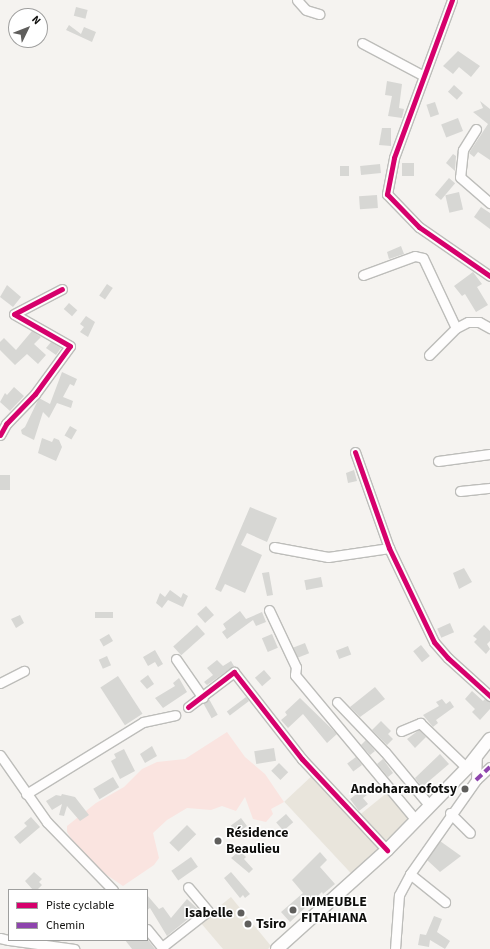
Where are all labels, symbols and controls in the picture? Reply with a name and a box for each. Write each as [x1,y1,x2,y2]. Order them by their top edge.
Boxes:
north arrow [8,8,48,48]
text: N [28,12,44,28]
place label: Andoharanofotsy [351,781,457,797]
marker: Andoharanofotsy [460,784,470,794]
place label: Résidence Beaulieu [226,825,288,858]
marker: Résidence Beaulieu [213,836,223,846]
legend [8,889,148,941]
place label: IMMEUBLE FITAHIANA [301,894,367,926]
text: Piste cyclable [46,897,114,914]
place label: Isabelle [185,905,233,921]
marker: IMMEUBLE FITAHIANA [288,905,298,915]
marker: Isabelle [236,908,246,918]
place label: Tsiro [256,916,286,932]
text: Chemin [46,917,85,934]
marker: Tsiro [243,919,253,929]

